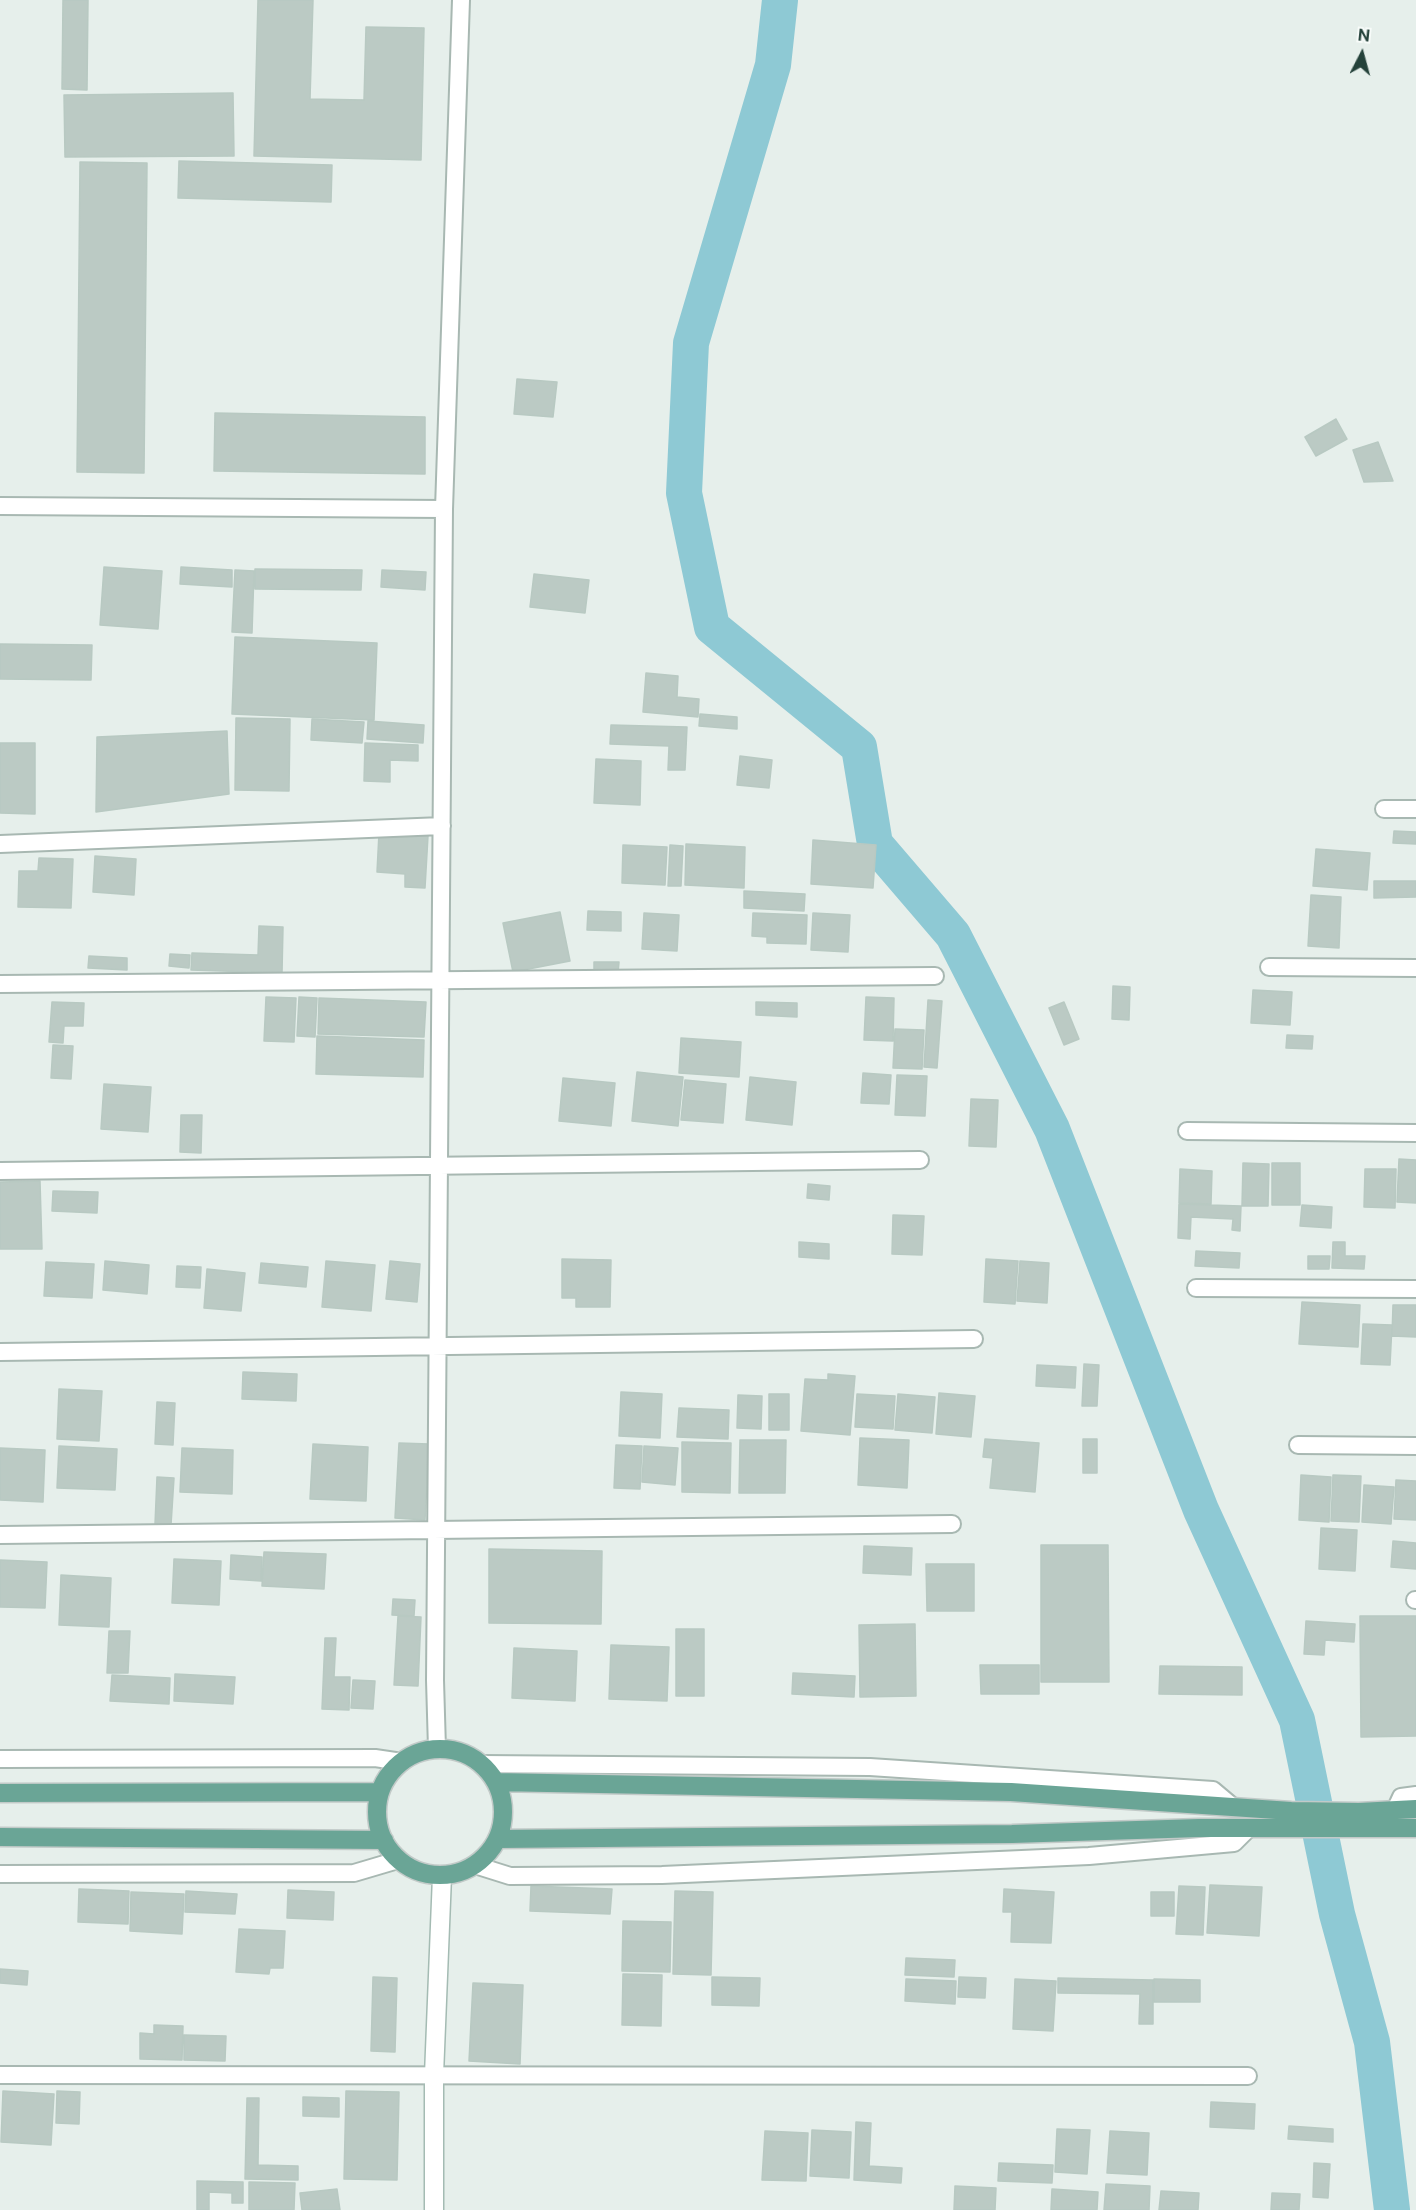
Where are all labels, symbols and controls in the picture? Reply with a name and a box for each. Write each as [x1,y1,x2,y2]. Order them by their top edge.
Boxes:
north arrow [1332,24,1392,84]
text: N [1357,25,1371,46]

